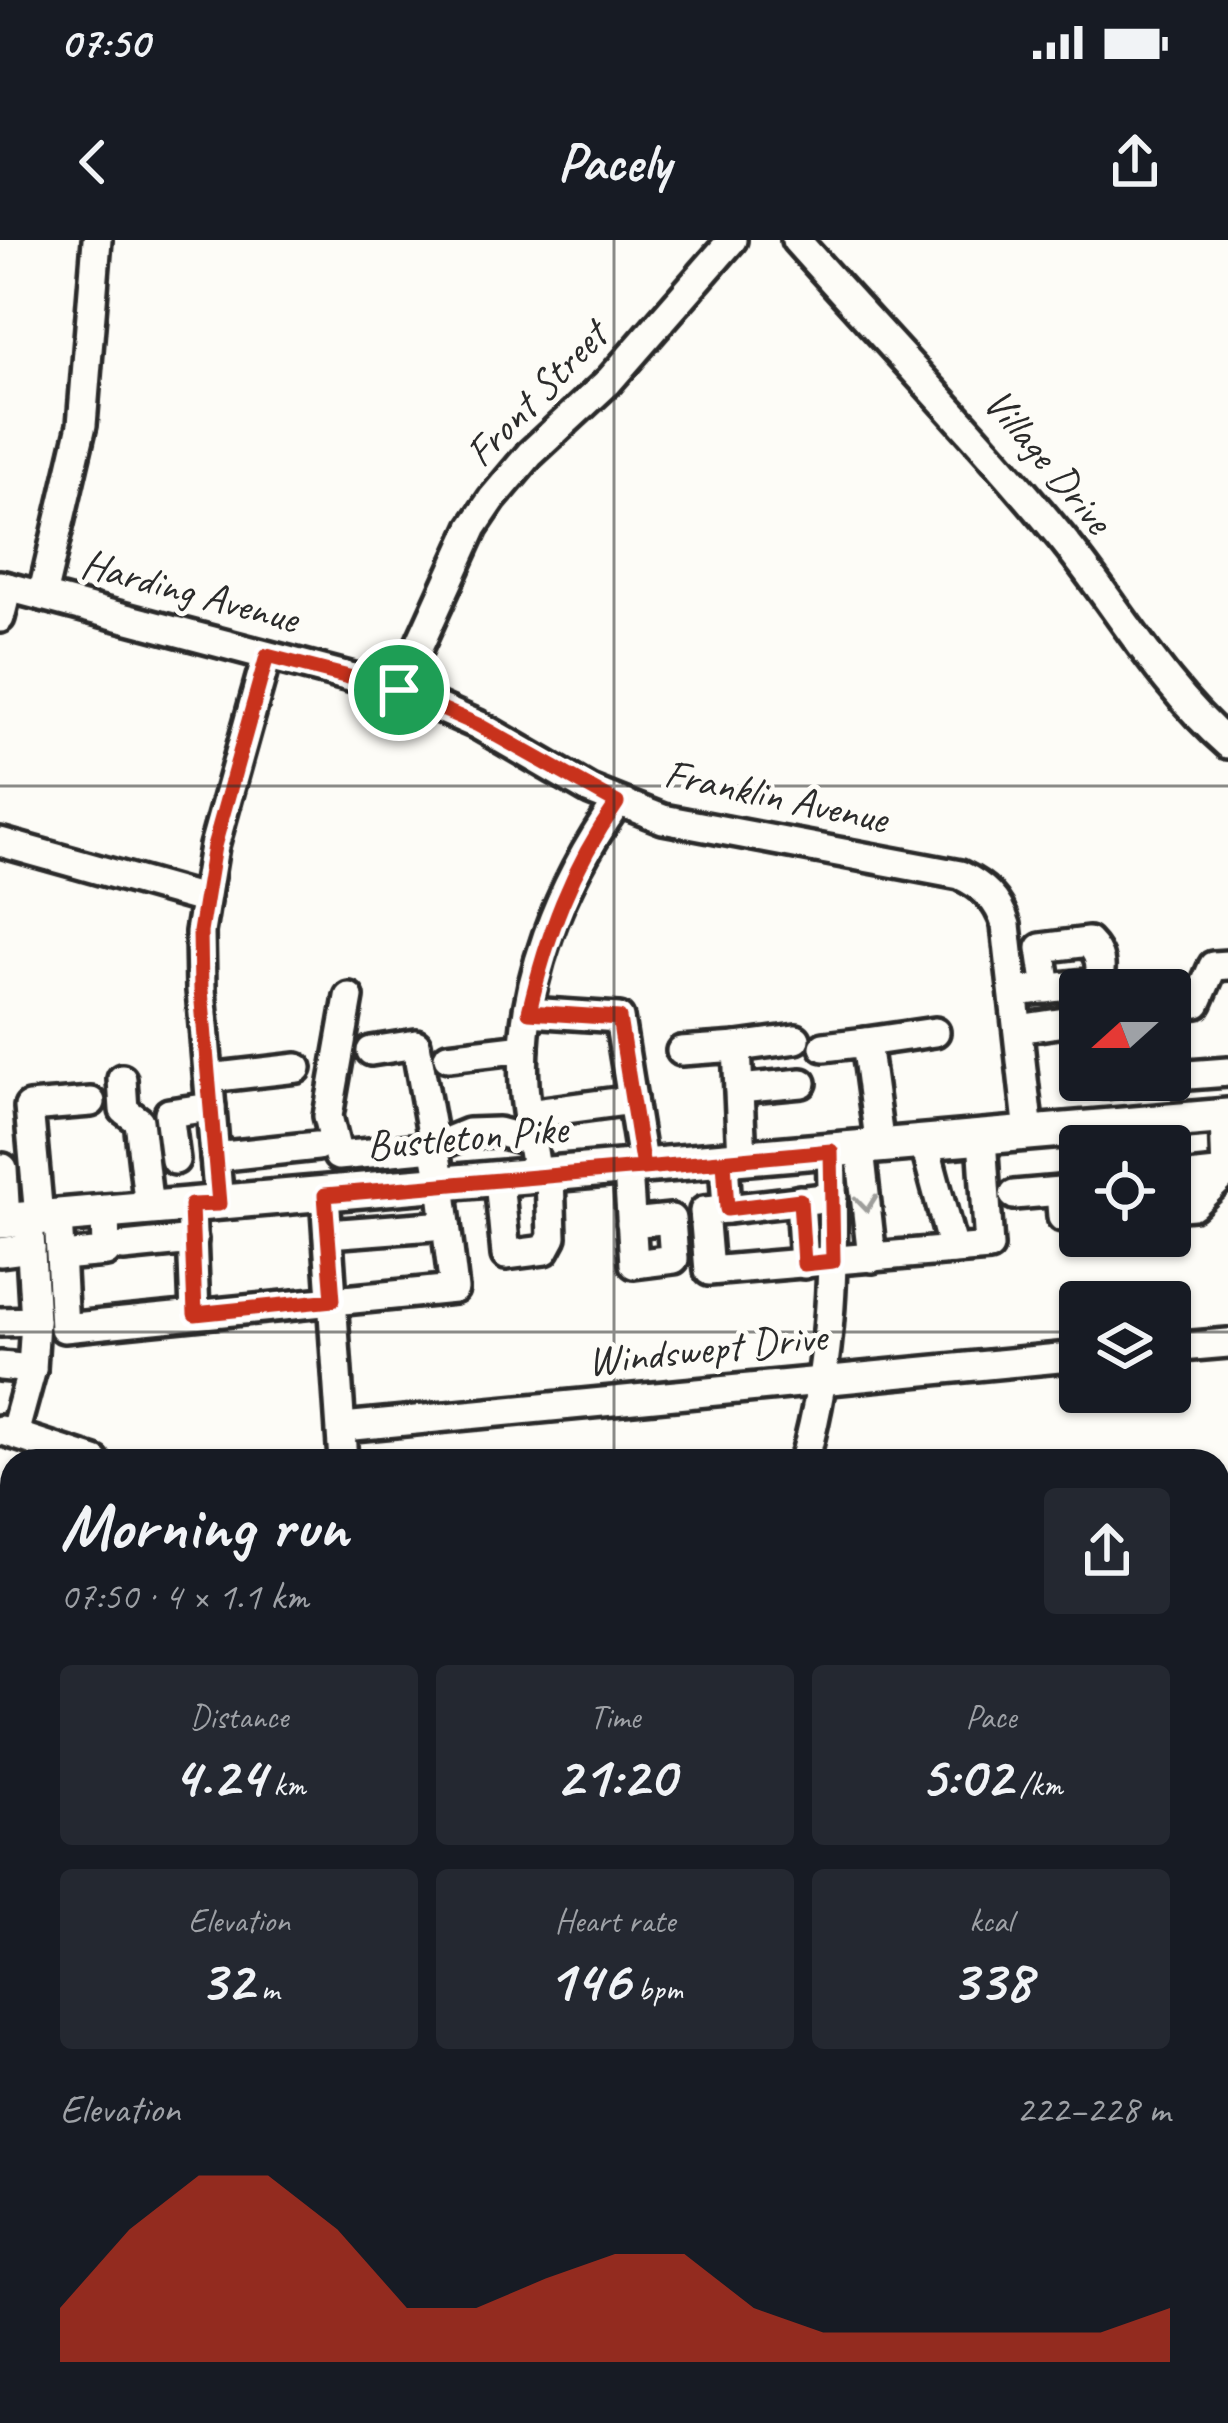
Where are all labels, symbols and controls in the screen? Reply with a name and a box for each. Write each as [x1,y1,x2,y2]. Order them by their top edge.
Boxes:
text: 07:50 [60,14,149,71]
text: Pacely [558,128,670,196]
icon: back [60,129,126,195]
icon: share [1102,129,1168,195]
street label: Front Street [454,306,622,478]
street label: Village Drive [972,377,1126,546]
street label: Harding Avenue [76,537,306,646]
pin [348,639,450,741]
icon: arrive [366,657,432,723]
street label: Franklin Avenue [660,747,895,846]
north arrow [1059,969,1191,1101]
map controls [1059,969,1191,1413]
street label: Bustleton Pike [365,1102,572,1172]
button: locate [1059,1125,1191,1257]
one-way arrow [853,1194,878,1213]
button: layers [1059,1281,1191,1413]
street label: Windswept Drive [585,1310,832,1388]
text: Morning run [60,1485,348,1568]
button: share [1044,1488,1170,1614]
text: 07:50 · 4 × 1.1 km [60,1572,308,1621]
text: Distance [190,1696,288,1738]
text: Time [590,1696,640,1738]
text: Pace [966,1696,1016,1738]
text: 4.24 [172,1738,265,1814]
text: 21:20 [555,1738,675,1814]
text: 5:02 [919,1738,1011,1814]
text: km [265,1764,306,1806]
text: /km [1011,1764,1063,1806]
text: Elevation [188,1900,290,1942]
text: Heart rate [555,1900,675,1942]
text: kcal [969,1900,1013,1942]
text: 32 [199,1942,253,2018]
text: 146 [547,1942,629,2018]
text: 338 [951,1942,1032,2018]
text: m [253,1968,279,2010]
text: bpm [629,1968,683,2010]
text: Elevation [60,2085,180,2134]
text: 222–228 m [1016,2085,1170,2134]

